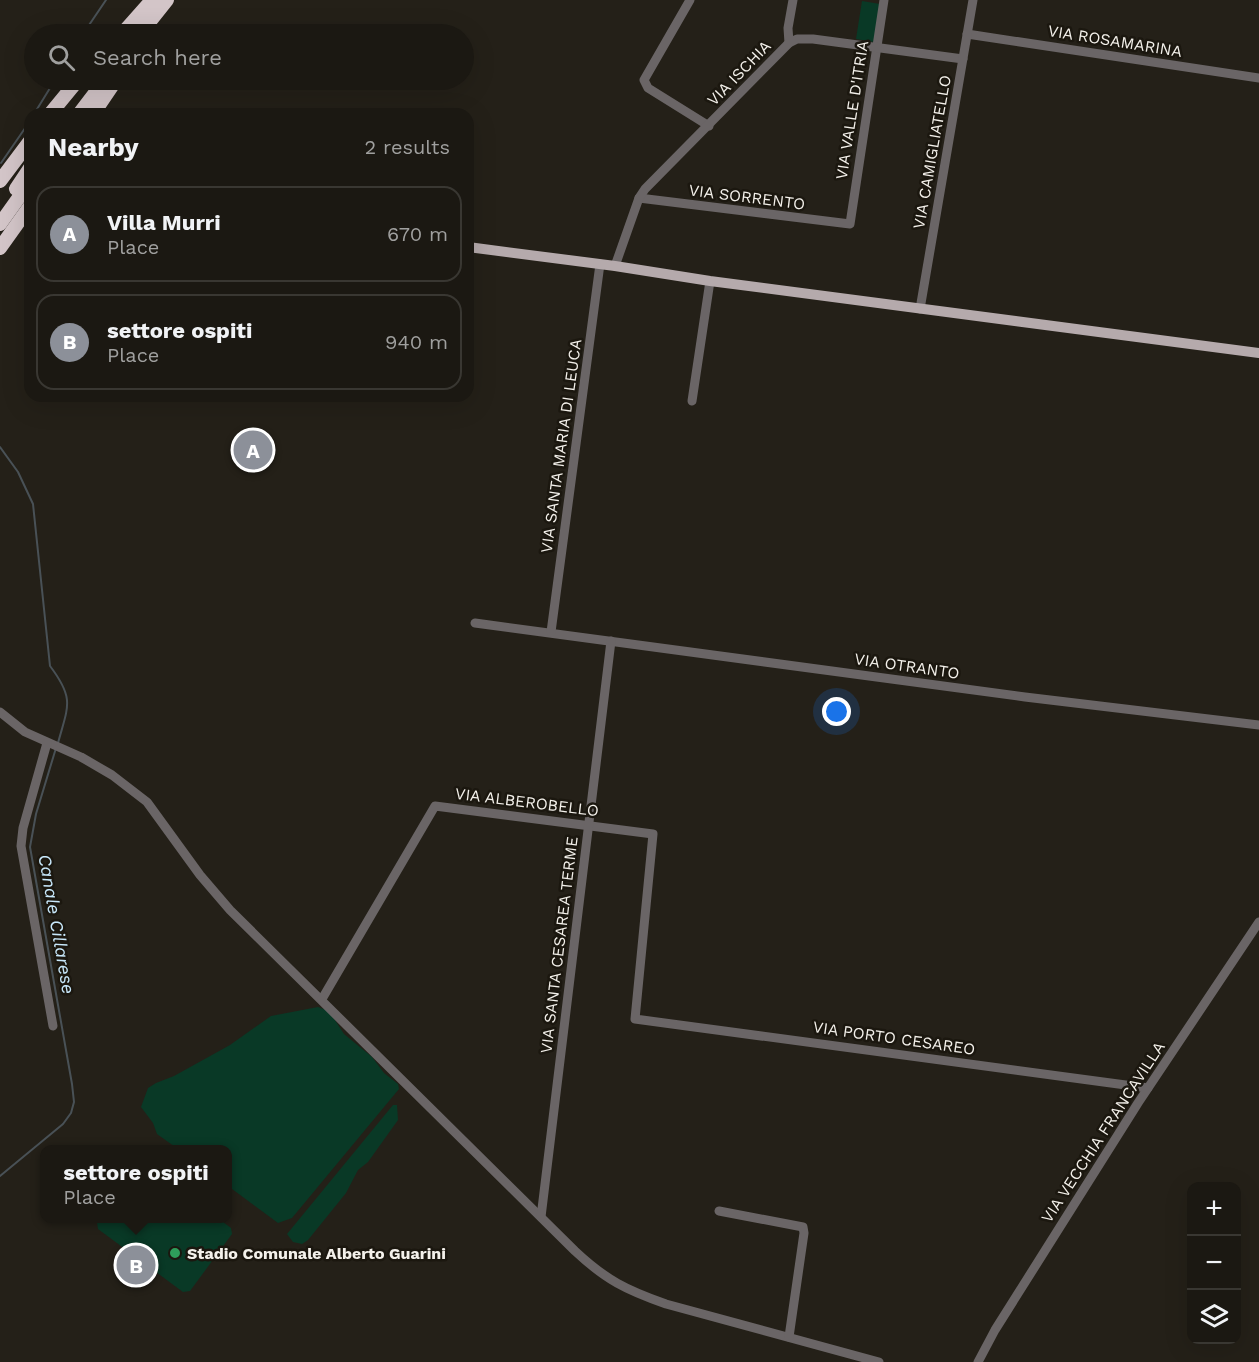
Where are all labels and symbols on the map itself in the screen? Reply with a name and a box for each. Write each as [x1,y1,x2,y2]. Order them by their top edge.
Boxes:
street label: VIA ROSAMARINA [1047,21,1184,61]
street label: VIA ISCHIA [703,36,775,110]
street label: VIA VALLE D'ITRIA [832,39,872,181]
street label: VIA CAMIGLIATELLO [909,74,955,230]
street label: VIA SORRENTO [688,180,806,214]
street label: VIA SANTA MARIA DI LEUCA [537,337,585,554]
pin: A [234,428,272,472]
street label: VIA OTRANTO [853,649,961,683]
your location [822,697,851,726]
street label: VIA ALBEROBELLO [454,784,600,820]
street label: VIA SANTA CESAREA TERME [536,835,582,1055]
water label: Canale Cillarese [34,853,80,995]
street label: VIA PORTO CESAREO [812,1017,976,1059]
street label: VIA VECCHIA FRANCAVILLA [1037,1037,1169,1226]
pin: B [116,1242,156,1288]
place label: Stadio Comunale Alberto Guarini [187,1244,446,1263]
marker: Stadio Comunale Alberto Guarini [168,1246,182,1260]

